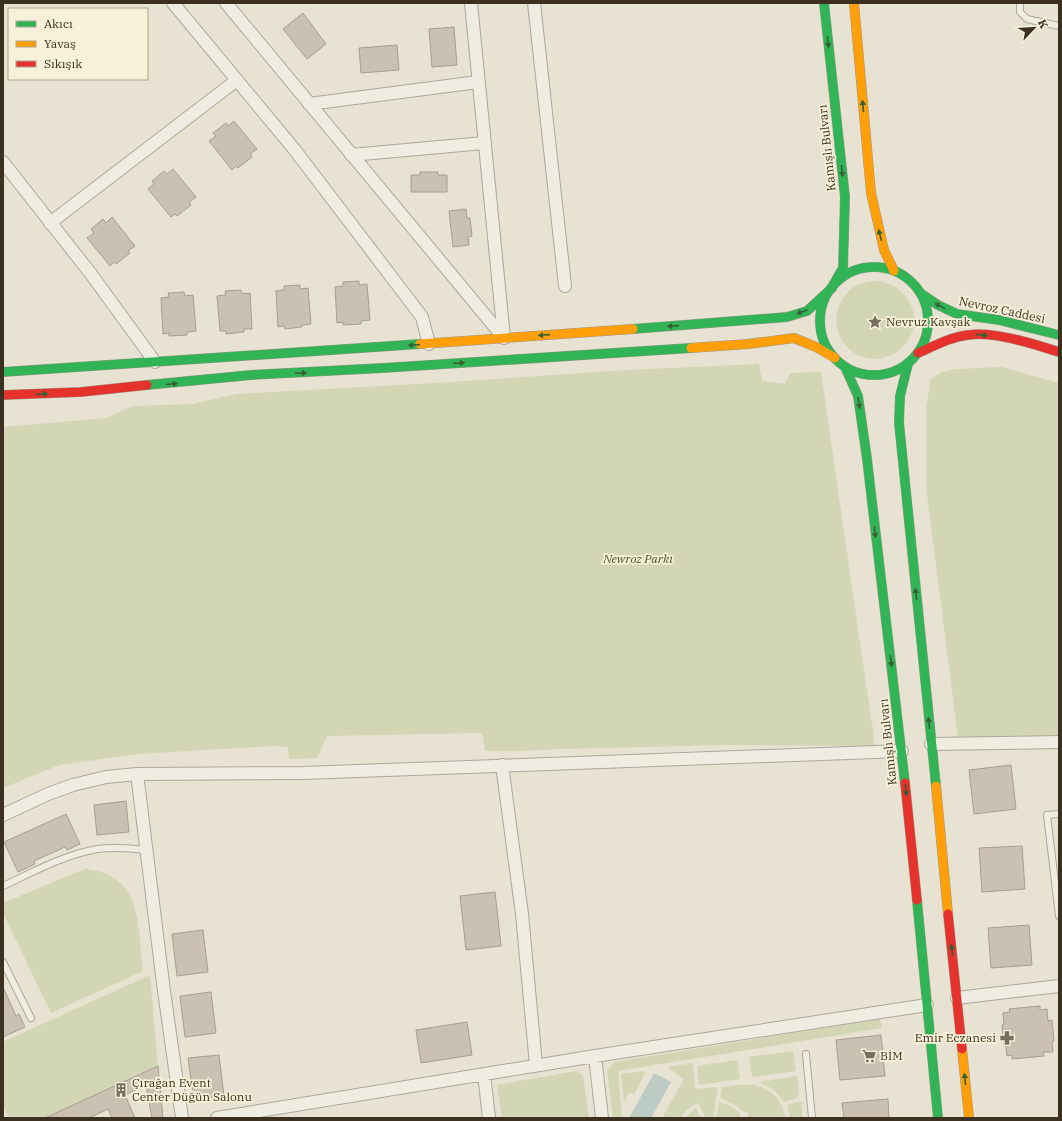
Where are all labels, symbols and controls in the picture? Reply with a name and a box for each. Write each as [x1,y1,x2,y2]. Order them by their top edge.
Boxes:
legend [8,8,148,80]
north arrow [1014,8,1054,48]
text: Akıcı [44,16,73,31]
text: K [1035,17,1051,31]
text: Yavaş [44,36,76,51]
one-way arrow [825,36,831,48]
text: Sıkışık [44,56,82,71]
one-way arrow [860,100,866,112]
street label: Kamışlı Bulvarı [814,104,839,192]
one-way arrow [839,165,845,177]
one-way arrow [876,229,882,241]
street label: Nevroz Caddesi [958,293,1047,326]
one-way arrow [934,303,946,309]
one-way arrow [796,309,808,316]
place icon: Nevruz Kavşak [867,314,883,330]
place label: Nevruz Kavşak [886,314,971,329]
one-way arrow [667,322,679,329]
one-way arrow [538,332,550,339]
one-way arrow [976,332,988,338]
one-way arrow [408,341,420,348]
one-way arrow [453,359,465,366]
one-way arrow [295,369,307,376]
one-way arrow [166,381,178,387]
one-way arrow [36,390,48,397]
one-way arrow [856,397,862,409]
one-way arrow [872,526,878,538]
park label: Newroz Parkı [602,551,673,566]
one-way arrow [912,588,919,600]
one-way arrow [888,655,894,667]
street label: Kamışlı Bulvarı [875,698,900,786]
one-way arrow [925,717,932,729]
one-way arrow [903,784,909,796]
one-way arrow [949,944,955,956]
place label: Emir Eczanesi [915,1030,996,1045]
pharmacy icon: Emir Eczanesi [999,1030,1015,1046]
supermarket icon: BİM [861,1048,877,1064]
place label: BİM [880,1048,903,1063]
one-way arrow [962,1073,969,1085]
place label: Çırağan Event Center Düğün Salonu [132,1075,253,1104]
building icon: Çırağan Event Center Düğün Salonu [113,1082,129,1098]

